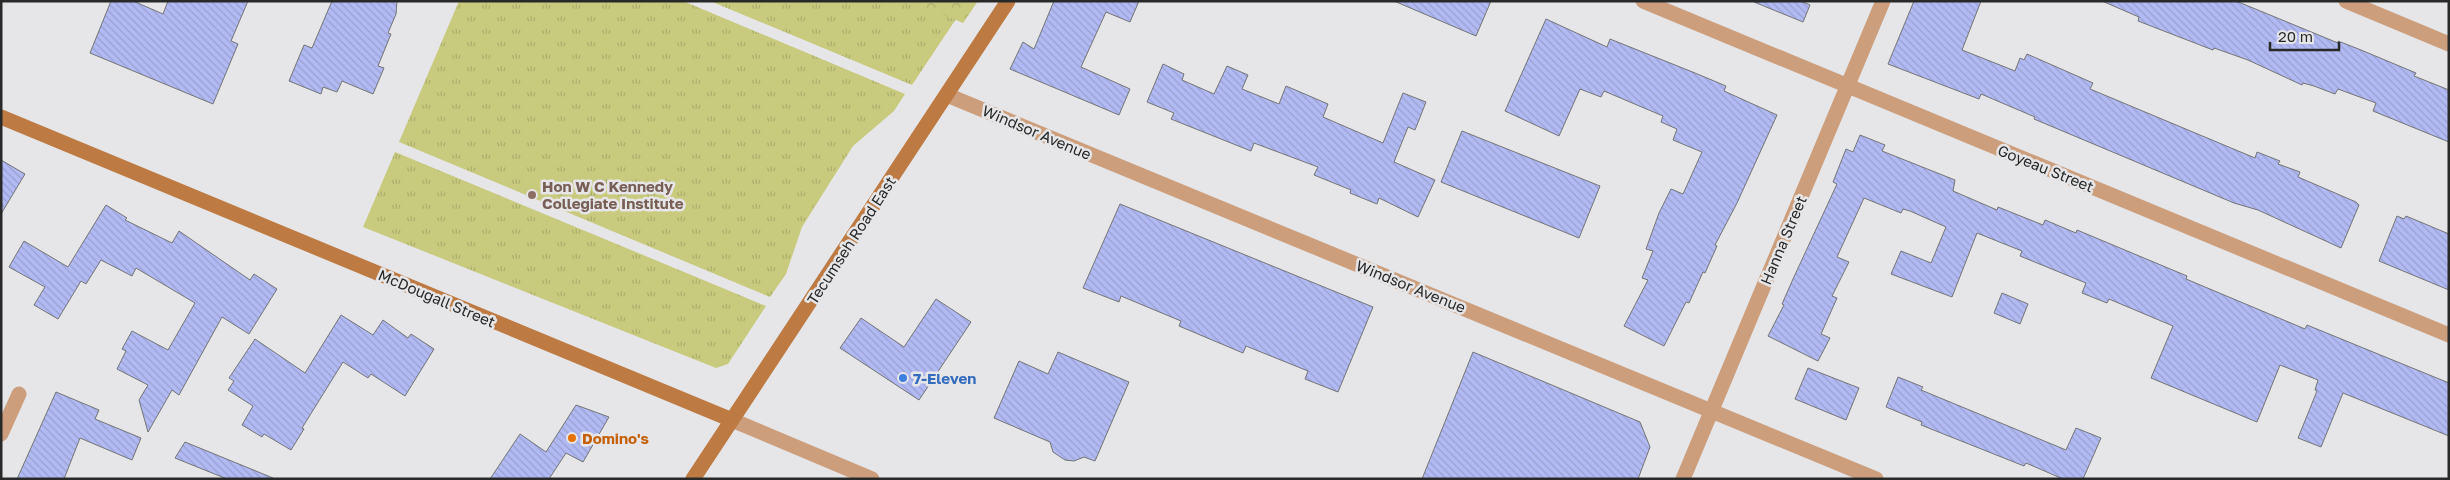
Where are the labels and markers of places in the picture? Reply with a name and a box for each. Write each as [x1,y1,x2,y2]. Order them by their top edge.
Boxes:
place label: Hon W C Kennedy Collegiate Institute [542,177,684,212]
marker: Hon W C Kennedy Collegiate Institute [526,189,538,201]
place label: 7-Eleven [913,369,976,387]
marker: 7-Eleven [897,372,909,384]
place label: Domino's [582,429,649,447]
marker: Domino's [566,432,578,444]

